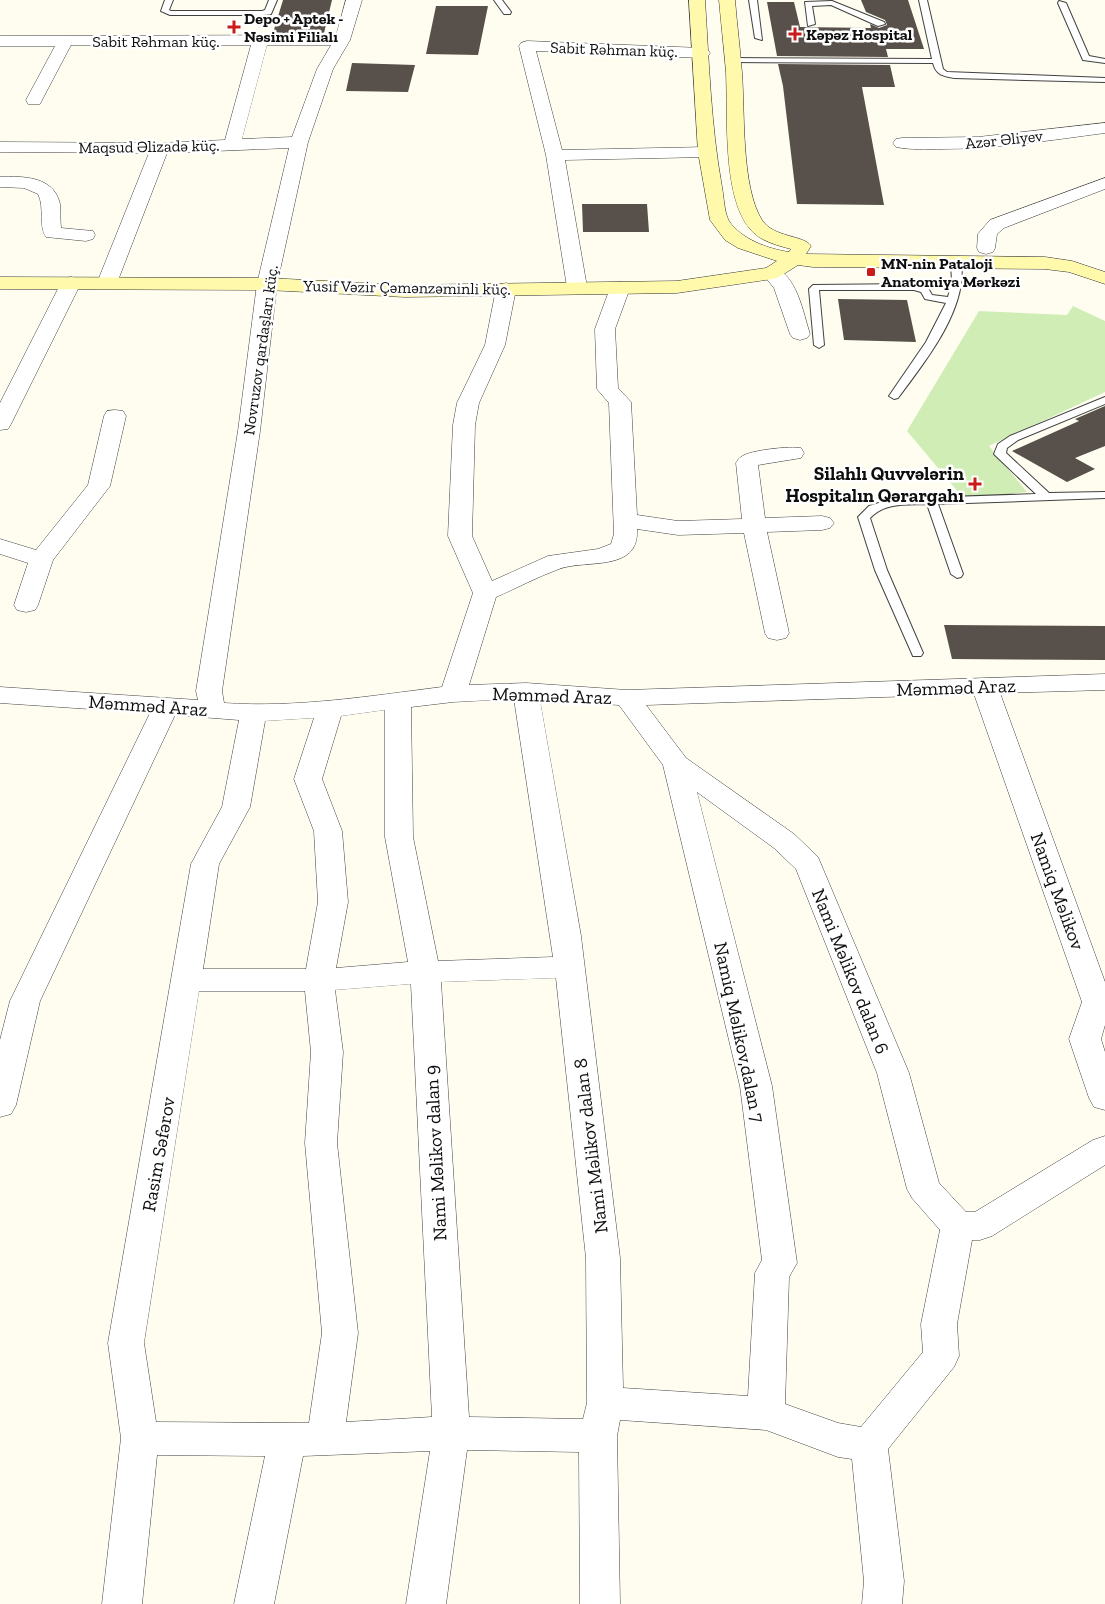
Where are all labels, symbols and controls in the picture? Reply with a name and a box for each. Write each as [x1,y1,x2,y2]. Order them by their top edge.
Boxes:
place label: Depo + Aptek - Nəsimi Filialı [244,9,343,46]
marker: Depo + Aptek - Nəsimi Filialı [228,21,240,33]
place label: Kəpəz Hospital [806,25,913,44]
marker: Kəpəz Hospital [788,27,802,41]
street label: Sabit Rəhman küç. [92,32,220,51]
street label: Sabit Rəhman küç. [550,38,678,61]
street label: Azər Əliyev [964,126,1044,153]
street label: Maqsud Əlizadə küç. [78,136,220,157]
place label: MN-nin Pataloji Anatomiya Mərkəzi [881,254,1020,291]
street label: Novruzov qardaşları küç. [239,264,282,436]
marker: MN-nin Pataloji Anatomiya Mərkəzi [865,266,877,278]
street label: Yusif Vəzir Çəmənzəminli küç. [302,276,511,299]
place label: Silahlı Quvvələrin Hospitalın Qərargahı [785,462,965,507]
marker: Silahlı Quvvələrin Hospitalın Qərargahı [968,477,982,491]
street label: Məmməd Araz [896,674,1016,701]
street label: Məmməd Araz [492,682,612,709]
street label: Məmməd Araz [88,690,209,721]
street label: Namiq Məlikov [1026,829,1090,953]
street label: Nami Məlikov dalan 6 [807,885,894,1057]
street label: Namiq Məlikov,dalan 7 [709,940,770,1125]
street label: Nami Məlikov dalan 8 [568,1057,613,1235]
street label: Nami Məlikov dalan 9 [419,1064,452,1242]
street label: Rasim Səfərov [137,1094,180,1213]

